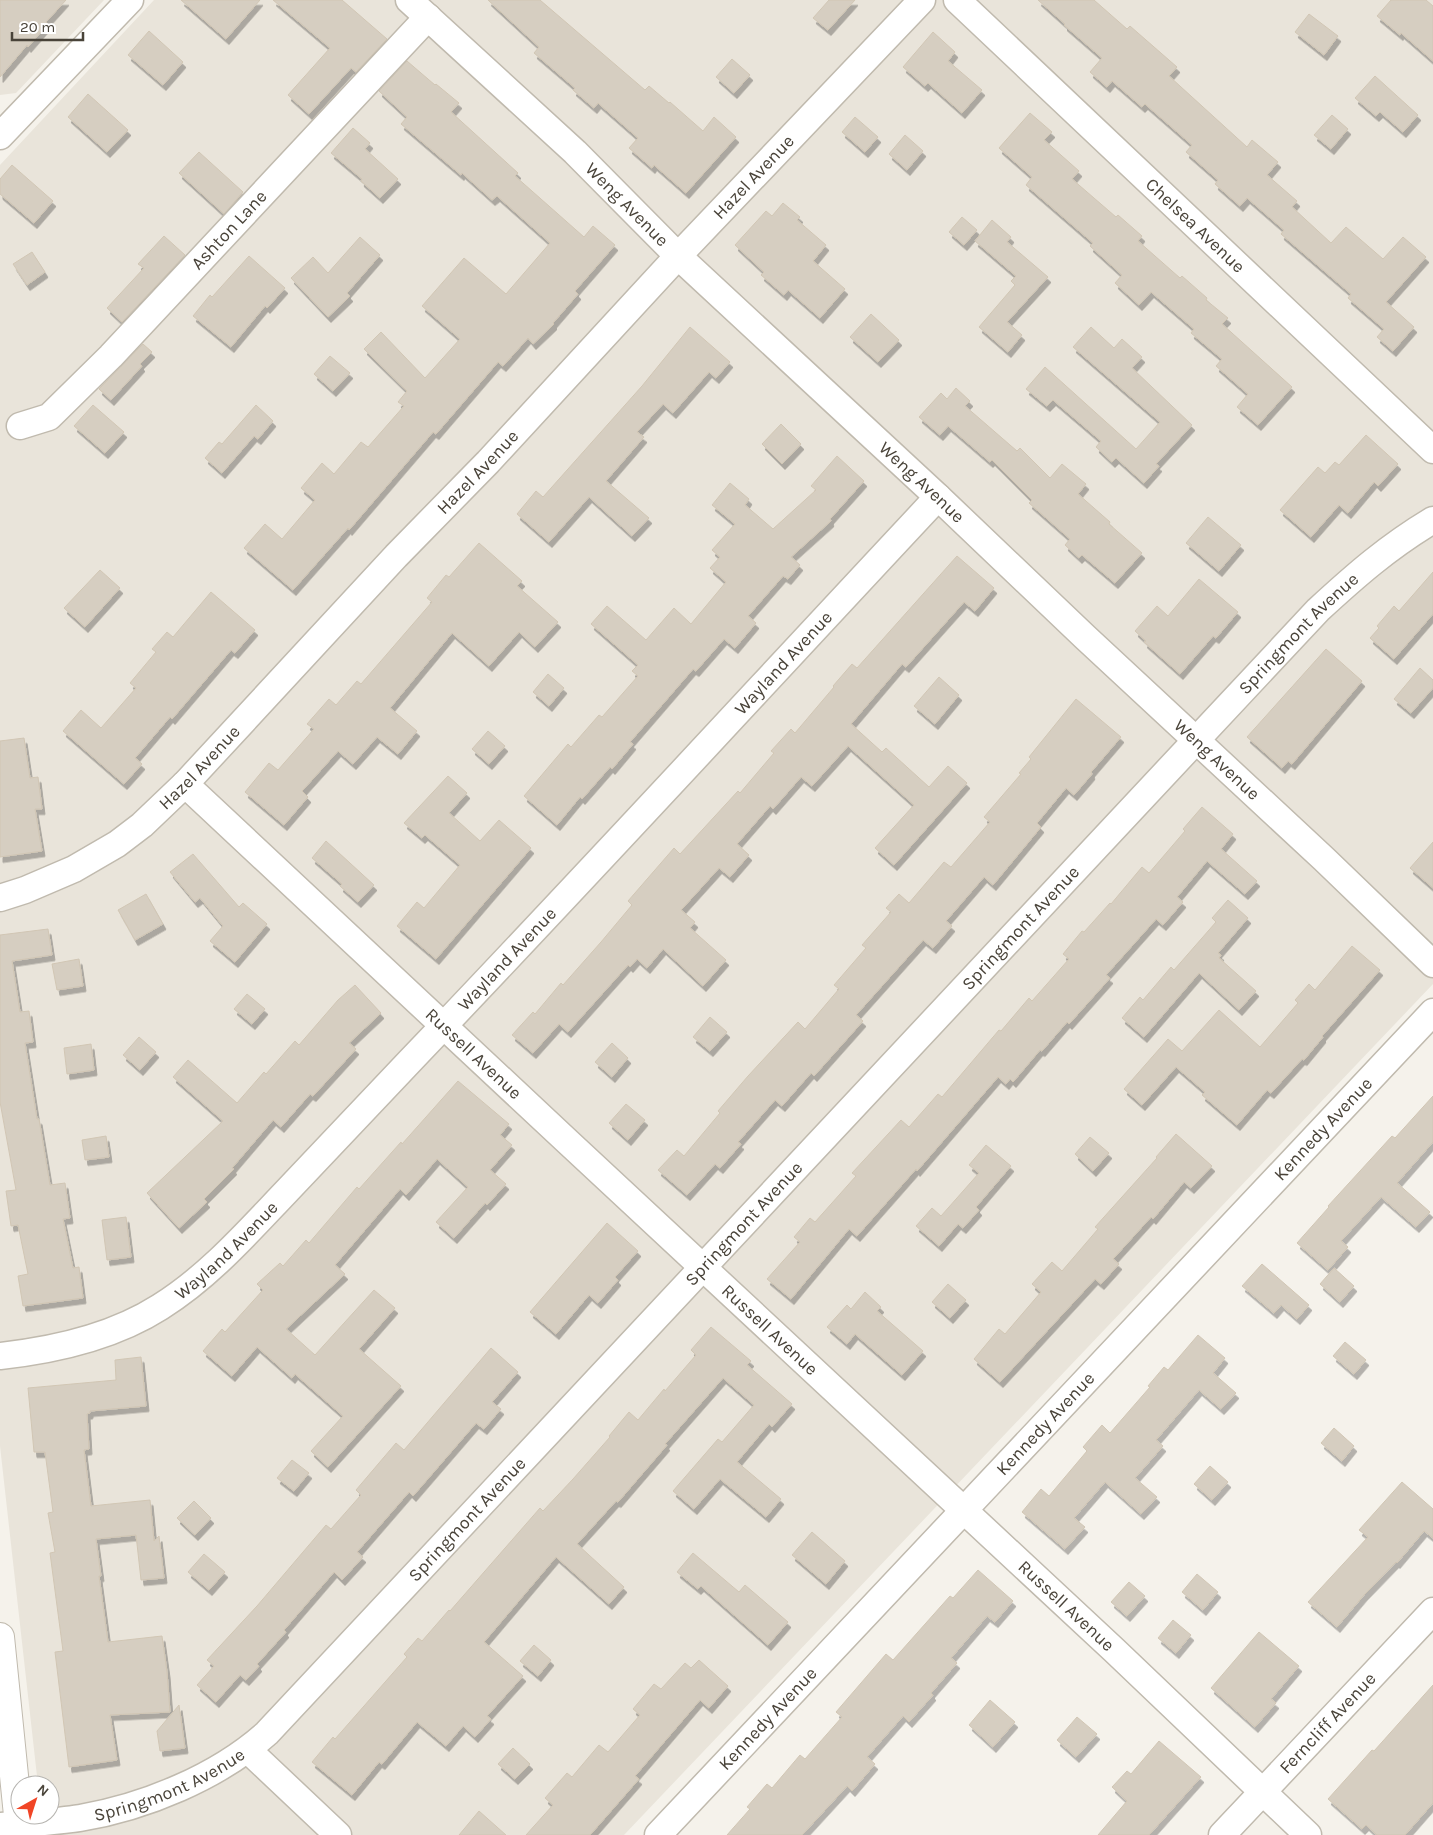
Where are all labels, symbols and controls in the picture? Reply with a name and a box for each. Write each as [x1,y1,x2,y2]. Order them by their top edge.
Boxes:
scale bar [12,10,84,42]
text: 20 m [20,18,55,36]
street label: Hazel Avenue [708,130,799,224]
street label: Weng Avenue [581,158,673,251]
street label: Chelsea Avenue [1141,173,1250,277]
street label: Ashton Lane [186,186,271,274]
street label: Hazel Avenue [432,425,523,519]
street label: Weng Avenue [874,437,969,528]
street label: Springmont Avenue [1234,568,1363,699]
street label: Wayland Avenue [730,606,837,719]
street label: Weng Avenue [1169,714,1264,805]
street label: Hazel Avenue [154,721,245,814]
street label: Springmont Avenue [957,861,1084,995]
street label: Wayland Avenue [453,903,561,1015]
street label: Russell Avenue [421,1003,526,1104]
street label: Kennedy Avenue [1269,1073,1377,1185]
street label: Springmont Avenue [680,1157,807,1290]
street label: Wayland Avenue [170,1197,282,1305]
street label: Russell Avenue [717,1280,823,1380]
street label: Kennedy Avenue [991,1367,1099,1480]
street label: Springmont Avenue [404,1453,530,1586]
street label: Russell Avenue [1014,1555,1119,1656]
street label: Kennedy Avenue [714,1662,822,1775]
street label: Ferncliff Avenue [1275,1668,1381,1778]
street label: Springmont Avenue [92,1743,249,1826]
north arrow [10,1775,60,1825]
text: N [34,1781,52,1800]

